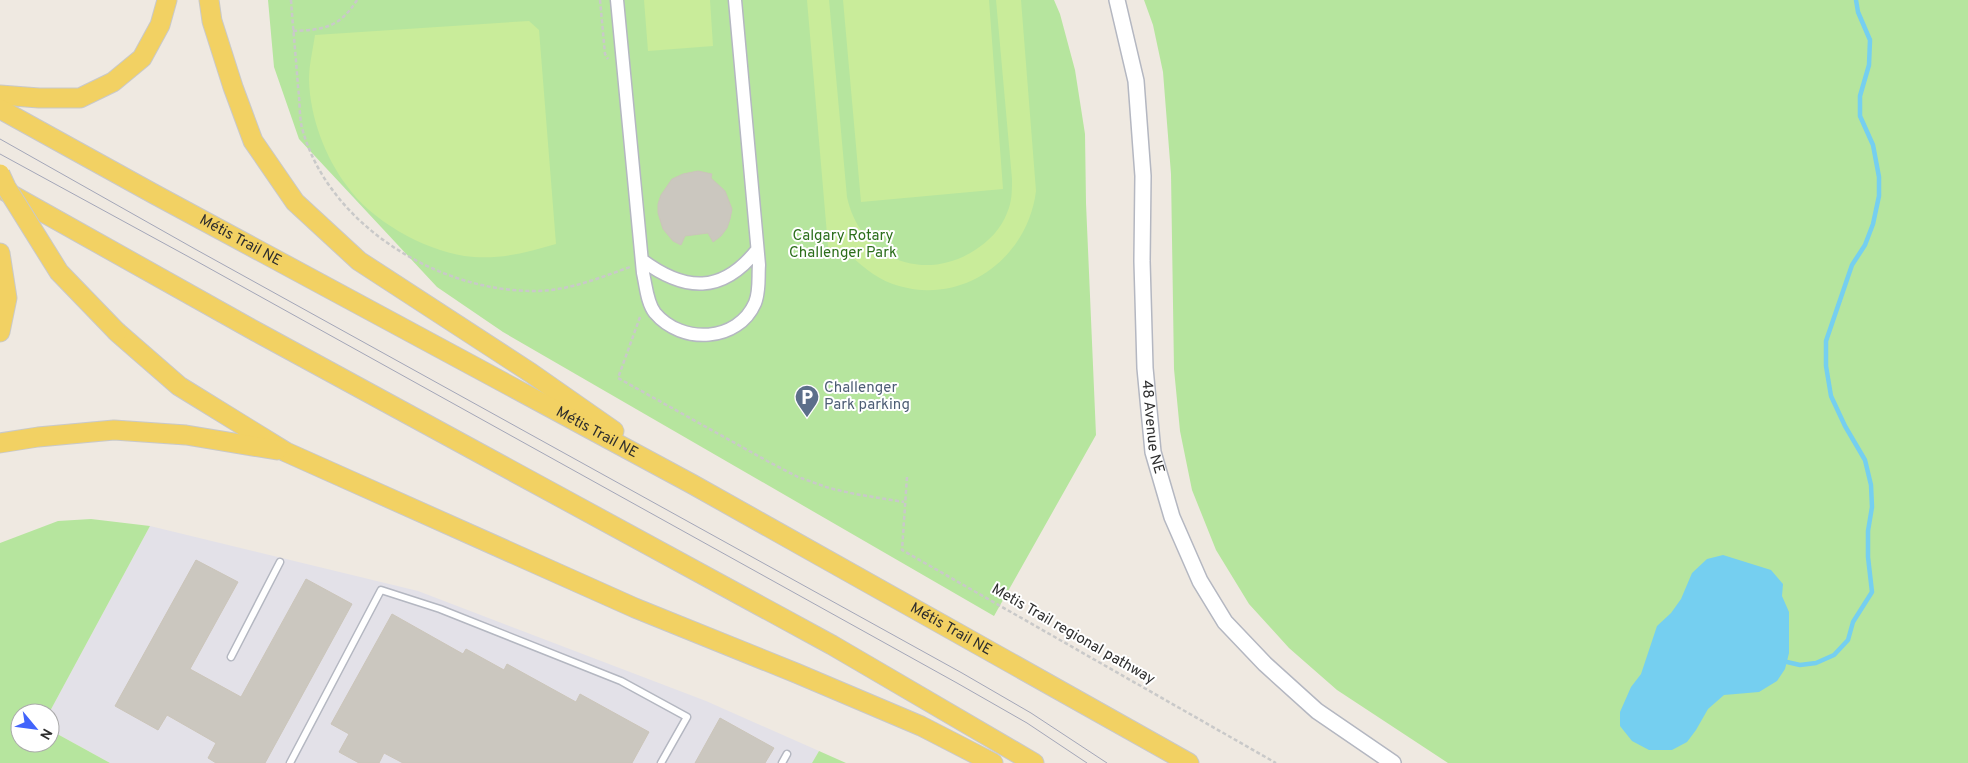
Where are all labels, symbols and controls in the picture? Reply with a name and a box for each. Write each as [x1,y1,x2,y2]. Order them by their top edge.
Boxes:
street label: Métis Trail NE [196,211,285,271]
park label: Calgary Rotary Challenger Park [789,227,897,263]
place label: Challenger Park parking [824,379,910,415]
street label: 48 Avenue NE [1137,379,1168,476]
parking icon: Challenger Park parking [794,384,820,418]
street label: Métis Trail NE [552,403,641,463]
street label: Metis Trail regional pathway [988,580,1158,690]
street label: Métis Trail NE [907,599,995,660]
north arrow [10,703,60,753]
text: N [35,725,55,742]

